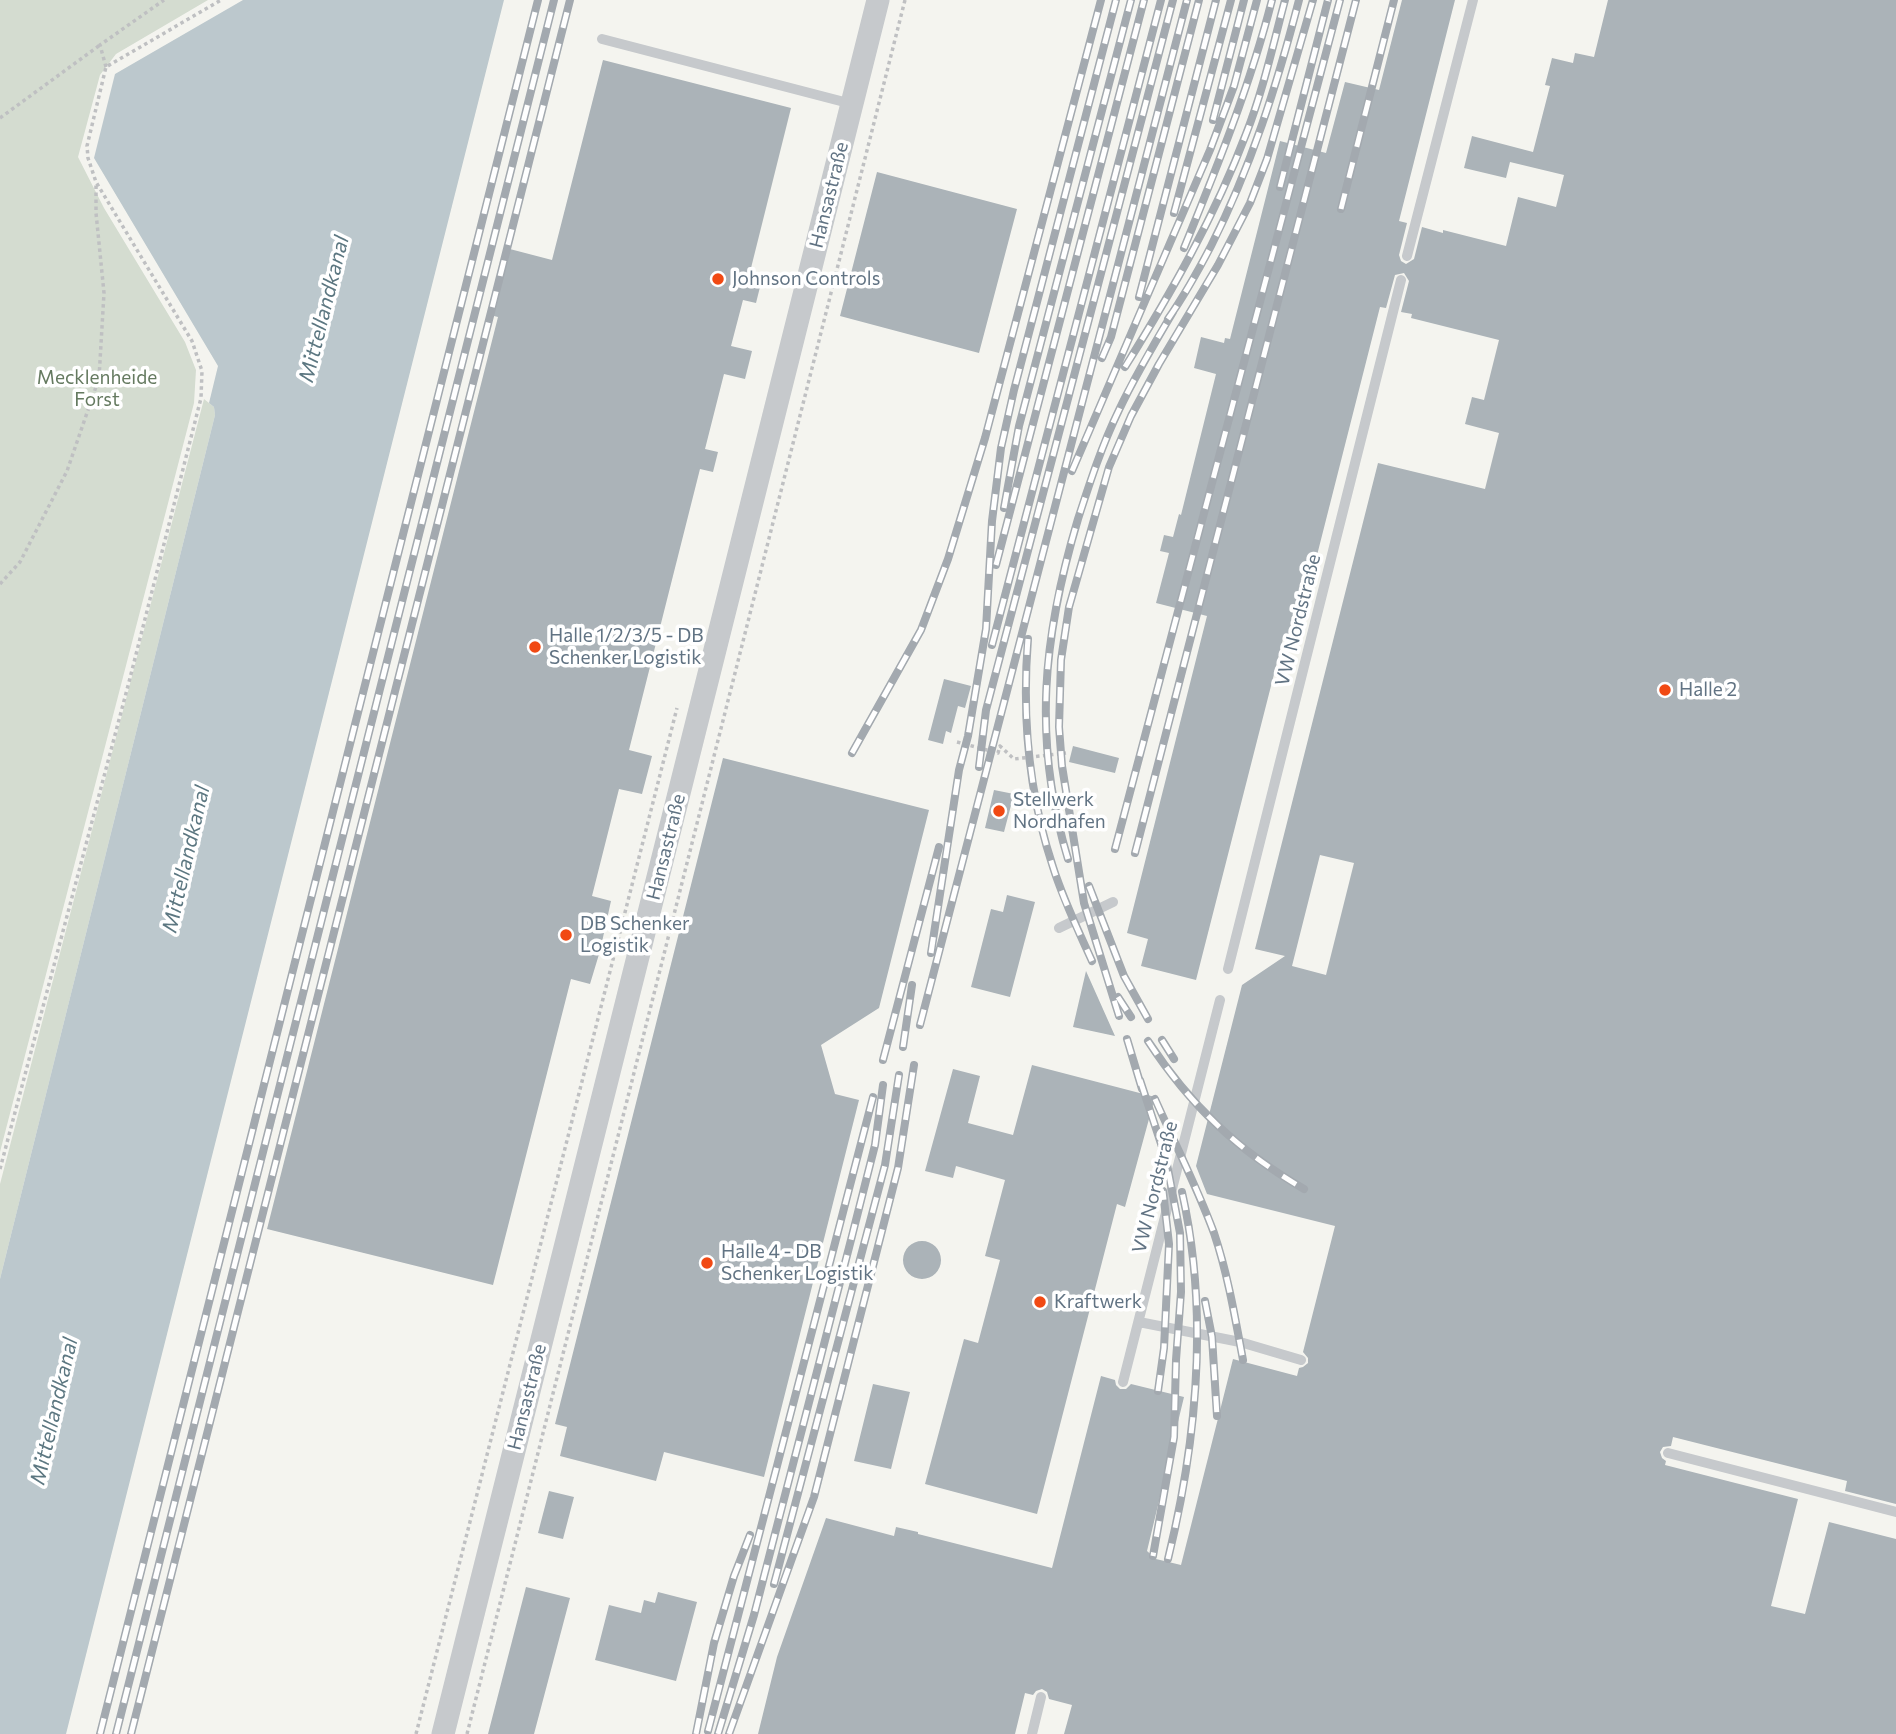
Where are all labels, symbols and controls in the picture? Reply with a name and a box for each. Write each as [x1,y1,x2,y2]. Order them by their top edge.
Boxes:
street label: Hansastraße [805,139,853,251]
water label: Mittellandkanal [294,233,354,385]
place label: Johnson Controls [732,268,880,290]
marker: Johnson Controls [710,271,726,287]
park label: Mecklenheide Forst [37,367,157,411]
street label: VW Nordstraße [1271,552,1325,688]
place label: Halle 1/2/3/5 - DB Schenker Logistik [549,625,703,669]
marker: Halle 1/2/3/5 - DB Schenker Logistik [527,639,543,655]
place label: Halle 2 [1679,679,1737,701]
marker: Halle 2 [1657,682,1673,698]
water label: Mittellandkanal [157,783,215,935]
place label: Stellwerk Nordhafen [1013,789,1106,833]
street label: Hansastraße [642,791,690,903]
marker: Stellwerk Nordhafen [991,803,1007,819]
place label: DB Schenker Logistik [580,913,690,957]
marker: DB Schenker Logistik [558,927,574,943]
street label: VW Nordstraße [1128,1119,1182,1255]
place label: Halle 4 - DB Schenker Logistik [721,1241,873,1285]
marker: Halle 4 - DB Schenker Logistik [699,1255,715,1271]
place label: Kraftwerk [1054,1291,1142,1313]
marker: Kraftwerk [1032,1294,1048,1310]
water label: Mittellandkanal [25,1335,83,1487]
street label: Hansastraße [503,1341,551,1453]

